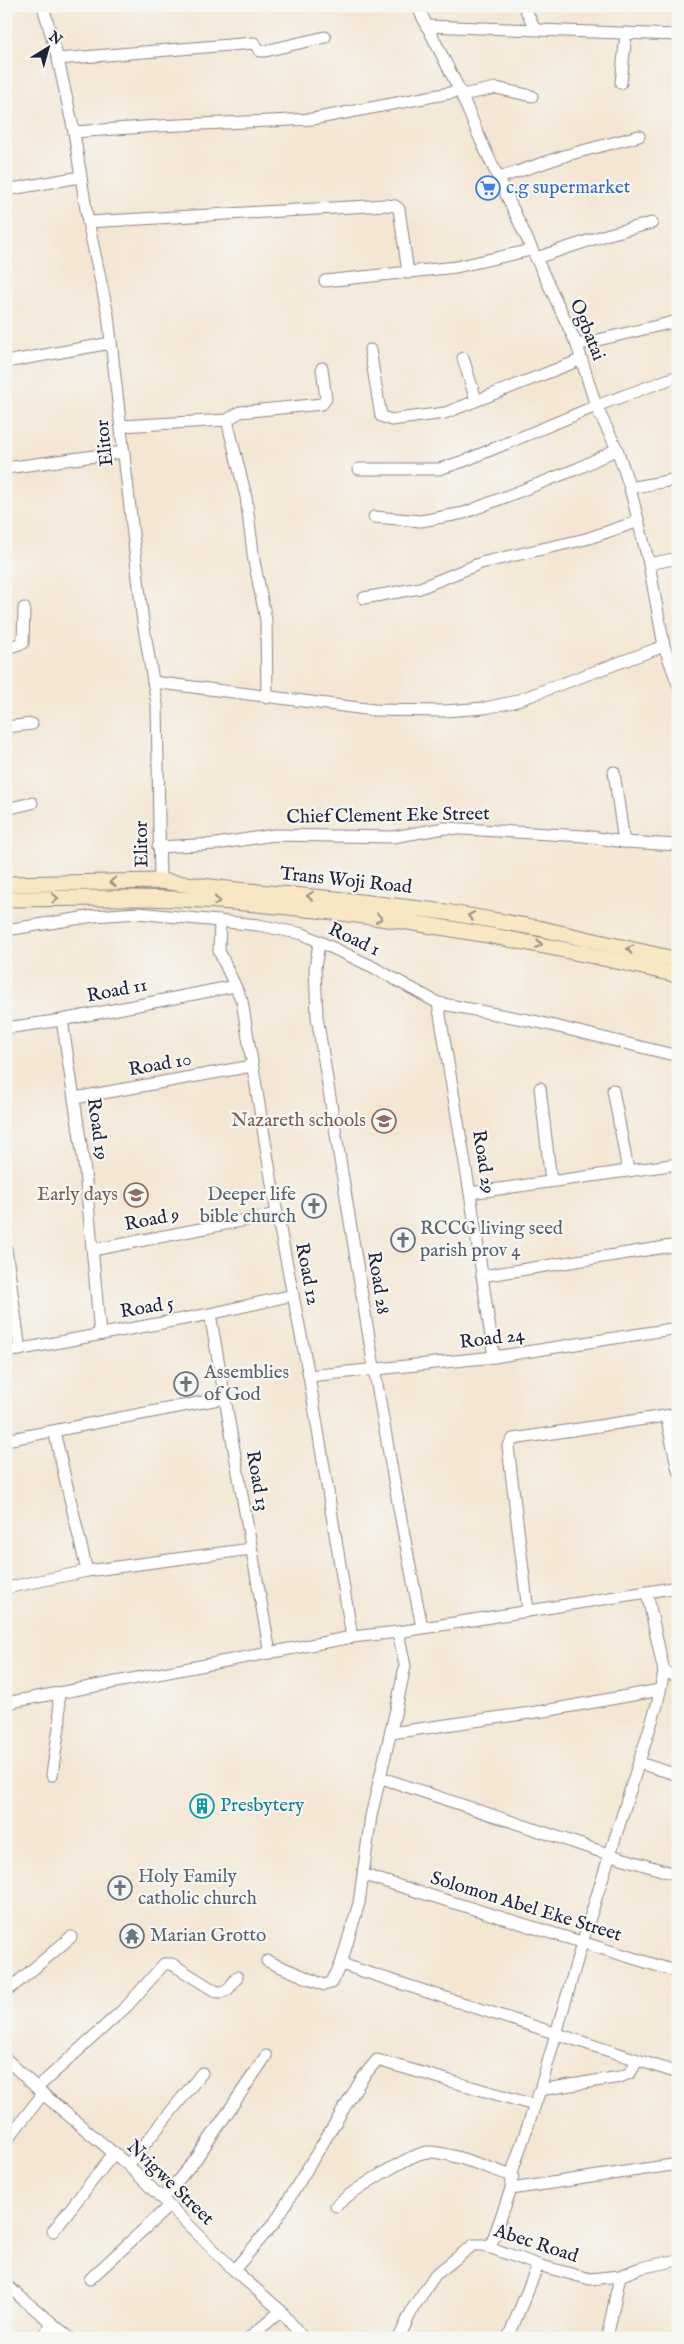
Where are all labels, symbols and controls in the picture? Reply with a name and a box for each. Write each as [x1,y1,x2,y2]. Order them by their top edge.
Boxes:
north arrow [22,22,72,72]
text: N [44,27,65,49]
supermarket icon: c.g supermarket [475,175,501,201]
place label: c.g supermarket [506,176,631,200]
street label: Ogbatai [564,296,610,364]
street label: Elitor [91,418,119,468]
street label: Chief Clement Eke Street [286,802,490,830]
street label: Elitor [130,820,154,868]
street label: Trans Woji Road [279,862,414,900]
one-way arrow [109,877,116,887]
one-way arrow [306,891,314,902]
one-way arrow [52,893,59,903]
one-way arrow [214,896,222,906]
one-way arrow [375,912,383,923]
one-way arrow [467,912,475,922]
street label: Road 1 [324,918,384,962]
one-way arrow [535,938,544,948]
one-way arrow [626,944,635,955]
street label: Road 11 [85,973,149,1009]
street label: Road 10 [127,1048,193,1082]
street label: Road 19 [81,1096,113,1162]
school or university icon: Nazareth schools [371,1108,397,1134]
place label: Nazareth schools [231,1109,366,1133]
street label: Road 29 [466,1128,500,1196]
school or university icon: Early days [123,1182,149,1208]
place label: Early days [37,1183,118,1207]
place label: Deeper life bible church [200,1183,296,1229]
church icon: Deeper life bible church [301,1193,327,1219]
street label: Road 9 [123,1203,181,1237]
place label: RCCG living seed parish prov 4 [420,1217,564,1263]
church icon: RCCG living seed parish prov 4 [390,1227,416,1253]
street label: Road 12 [289,1241,325,1307]
street label: Road 28 [361,1250,395,1316]
street label: Road 5 [118,1291,176,1325]
street label: Road 24 [458,1323,527,1355]
place label: Assemblies of God [203,1361,289,1407]
church icon: Assemblies of God [173,1371,199,1397]
street label: Road 13 [240,1449,274,1513]
building icon: Presbytery [189,1793,215,1819]
place label: Presbytery [220,1794,305,1818]
place label: Holy Family catholic church [138,1865,257,1911]
street label: Solomon Abel Eke Street [428,1866,625,1948]
church icon: Holy Family catholic church [107,1875,133,1901]
temple icon: Marian Grotto [119,1923,145,1949]
place label: Marian Grotto [150,1924,266,1948]
street label: Nvigwe Street [121,2135,219,2231]
street label: Abec Road [490,2219,582,2269]

